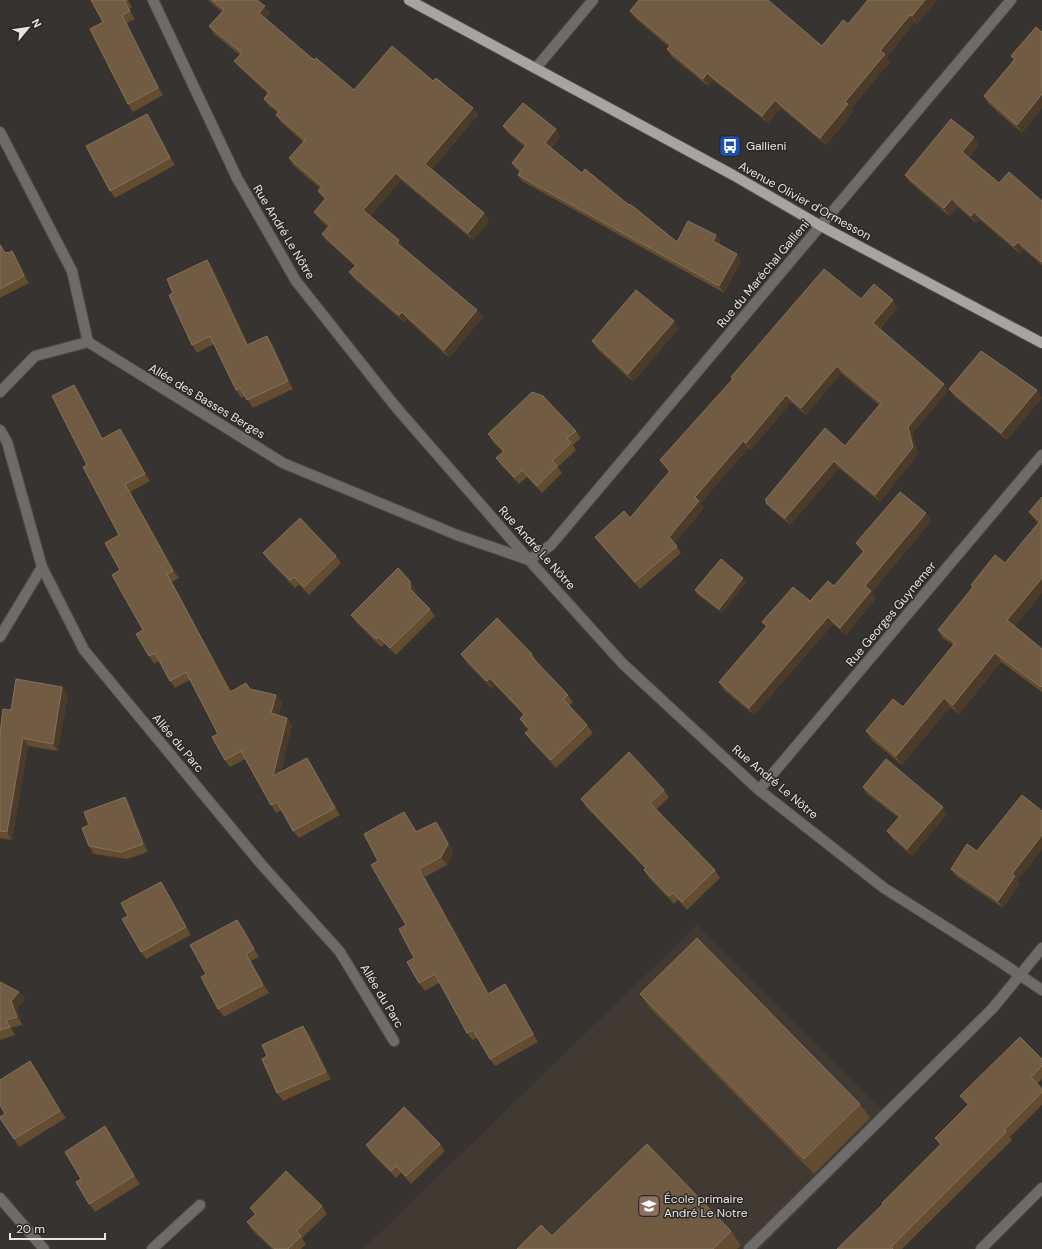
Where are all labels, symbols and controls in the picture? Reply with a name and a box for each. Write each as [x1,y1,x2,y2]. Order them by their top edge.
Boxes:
north arrow [8,8,48,48]
text: N [29,16,45,30]
bus stop icon: Gallieni [717,133,743,159]
place label: Gallieni [746,138,787,154]
street label: Avenue Olivier d'Ormesson [736,158,874,244]
street label: Rue André Le Nôtre [249,182,319,282]
street label: Rue du Maréchal Gallieni [713,217,813,331]
street label: Allée des Basses Berges [146,360,268,442]
street label: Rue André Le Nôtre [495,503,579,593]
street label: Rue Georges Guynemer [842,558,940,670]
street label: Allée du Parc [149,710,207,776]
street label: Rue André Le Nôtre [729,741,821,823]
street label: Allée du Parc [357,961,407,1031]
place label: École primaire André Le Notre [664,1191,748,1221]
school or university icon: École primaire André Le Notre [636,1193,662,1219]
scale bar [10,1215,105,1241]
text: 20 m [16,1221,45,1237]

